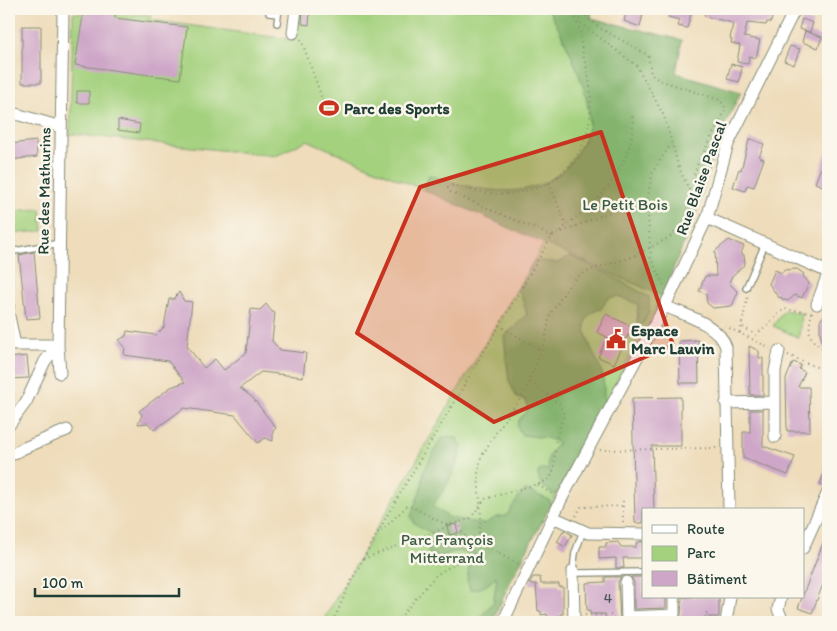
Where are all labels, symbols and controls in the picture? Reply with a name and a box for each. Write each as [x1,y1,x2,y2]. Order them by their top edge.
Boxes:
sports icon: Parc des Sports [318,97,340,119]
place label: Parc des Sports [344,99,450,119]
street label: Rue Blaise Pascal [672,118,731,238]
street label: Rue des Mathurins [33,127,55,255]
park label: Le Petit Bois [582,195,668,214]
place label: Espace Marc Lauvin [631,321,715,358]
public building icon: Espace Marc Lauvin [605,328,627,350]
legend [642,508,804,598]
text: Route [687,520,725,538]
park label: Parc François Mitterrand [401,530,493,567]
text: Parc [687,544,716,562]
scale bar [35,566,179,598]
text: Bâtiment [687,570,748,588]
text: 100 m [42,574,84,592]
house number: 4 [604,590,613,607]

